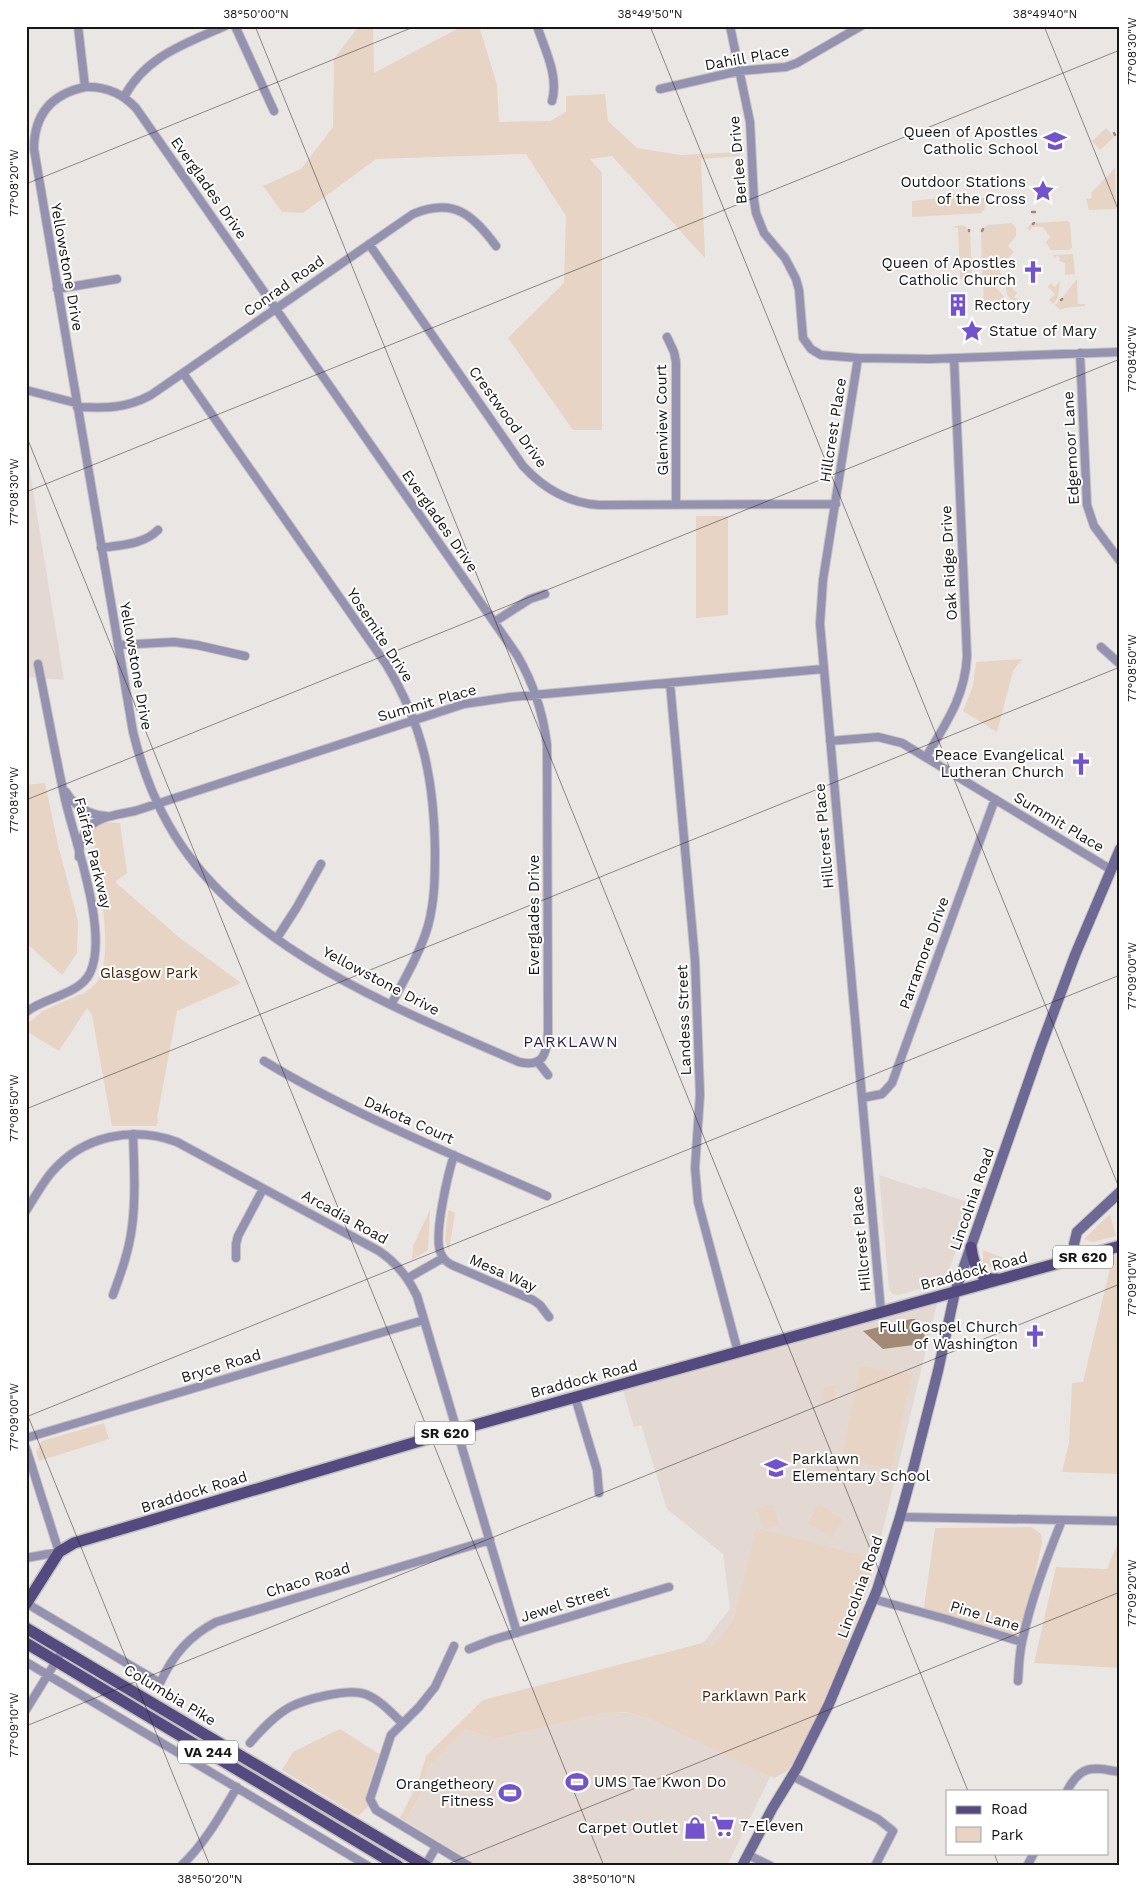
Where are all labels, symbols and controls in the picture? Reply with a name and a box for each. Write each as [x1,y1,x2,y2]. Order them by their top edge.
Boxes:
text: 38°50'00"N [223,7,289,21]
text: 38°49'50"N [617,7,683,21]
text: 38°49'40"N [1013,7,1077,21]
text: 77°08'30"W [1125,17,1139,85]
street label: Dahill Place [703,42,791,74]
street label: Berlee Drive [725,115,751,205]
place label: Queen of Apostles Catholic School [903,123,1038,158]
school or university icon: Queen of Apostles Catholic School [1042,128,1068,154]
street label: Everglades Drive [167,133,251,243]
text: 77°08'20"W [7,149,21,217]
place label: Outdoor Stations of the Cross [900,173,1026,208]
place icon: Outdoor Stations of the Cross [1030,178,1056,204]
street label: Yellowstone Drive [47,201,87,333]
street label: Conrad Road [240,252,328,320]
place label: Queen of Apostles Catholic Church [881,254,1016,289]
church icon: Queen of Apostles Catholic Church [1020,259,1046,285]
building icon: Rectory [945,292,971,318]
place label: Rectory [974,296,1030,314]
place icon: Statue of Mary [959,318,985,344]
place label: Statue of Mary [989,322,1097,340]
text: 77°08'40"W [1125,325,1139,392]
street label: Crestwood Drive [465,363,551,471]
street label: Glenview Court [652,363,672,476]
street label: Hillcrest Place [816,376,850,484]
street label: Edgemoor Lane [1059,391,1083,505]
text: 77°08'30"W [7,458,21,526]
street label: Everglades Drive [398,466,482,576]
street label: Oak Ridge Drive [937,505,961,621]
street label: Yosemite Drive [343,585,417,685]
street label: Yellowstone Drive [116,600,156,732]
text: 77°08'50"W [1125,634,1139,702]
street label: Summit Place [375,680,479,726]
place label: Peace Evangelical Lutheran Church [935,746,1064,781]
church icon: Peace Evangelical Lutheran Church [1068,751,1094,777]
text: 77°08'40"W [7,766,21,833]
street label: Hillcrest Place [810,783,838,889]
street label: Summit Place [1011,788,1107,856]
street label: Fairfax Parkway [70,795,116,911]
street label: Everglades Drive [525,855,543,975]
street label: Parramore Drive [895,894,953,1012]
text: 77°09'00"W [1125,942,1139,1010]
street label: Yellowstone Drive [319,943,443,1019]
park label: Glasgow Park [100,964,199,982]
street label: Landess Street [673,964,695,1076]
district label: PARKLAWN [523,1032,619,1051]
text: 77°08'50"W [7,1074,21,1142]
street label: Dakota Court [361,1092,457,1148]
street label: Lincolnia Road [946,1145,998,1253]
street label: Arcadia Road [299,1186,391,1248]
street label: Hillcrest Place [847,1186,875,1292]
road number: SR 620 [1053,1246,1113,1268]
street label: Braddock Road [918,1248,1030,1294]
street label: Mesa Way [467,1250,540,1296]
text: 77°09'10"W [1125,1251,1139,1317]
place label: Full Gospel Church of Washington [879,1318,1018,1353]
church icon: Full Gospel Church of Washington [1022,1323,1048,1349]
street label: Bryce Road [179,1345,263,1387]
street label: Braddock Road [528,1356,640,1402]
text: 77°09'00"W [7,1383,21,1451]
road number: SR 620 [415,1422,475,1445]
place label: Parklawn Elementary School [792,1450,931,1485]
school or university icon: Parklawn Elementary School [763,1455,789,1481]
street label: Braddock Road [139,1467,249,1517]
street label: Lincolnia Road [833,1533,887,1641]
street label: Chaco Road [264,1559,352,1601]
text: 77°09'20"W [1125,1559,1139,1627]
street label: Jewel Street [518,1582,612,1626]
street label: Pine Lane [948,1597,1022,1635]
street label: Columbia Pike [121,1660,219,1730]
park label: Parklawn Park [702,1687,807,1705]
text: 77°09'10"W [7,1692,21,1758]
road number: VA 244 [178,1740,238,1764]
sports icon: UMS Tae Kwon Do [564,1769,590,1795]
place label: UMS Tae Kwon Do [594,1773,726,1791]
place label: Orangetheory Fitness [396,1775,494,1810]
sports icon: Orangetheory Fitness [497,1780,523,1806]
legend [946,1790,1108,1854]
text: Road [991,1800,1028,1818]
supermarket icon: 7-Eleven [710,1813,736,1839]
shop icon: Carpet Outlet [682,1815,708,1841]
place label: 7-Eleven [740,1817,804,1835]
place label: Carpet Outlet [578,1819,679,1837]
text: Park [991,1826,1024,1844]
text: 38°50'20"N [177,1872,243,1886]
text: 38°50'10"N [573,1872,635,1886]

